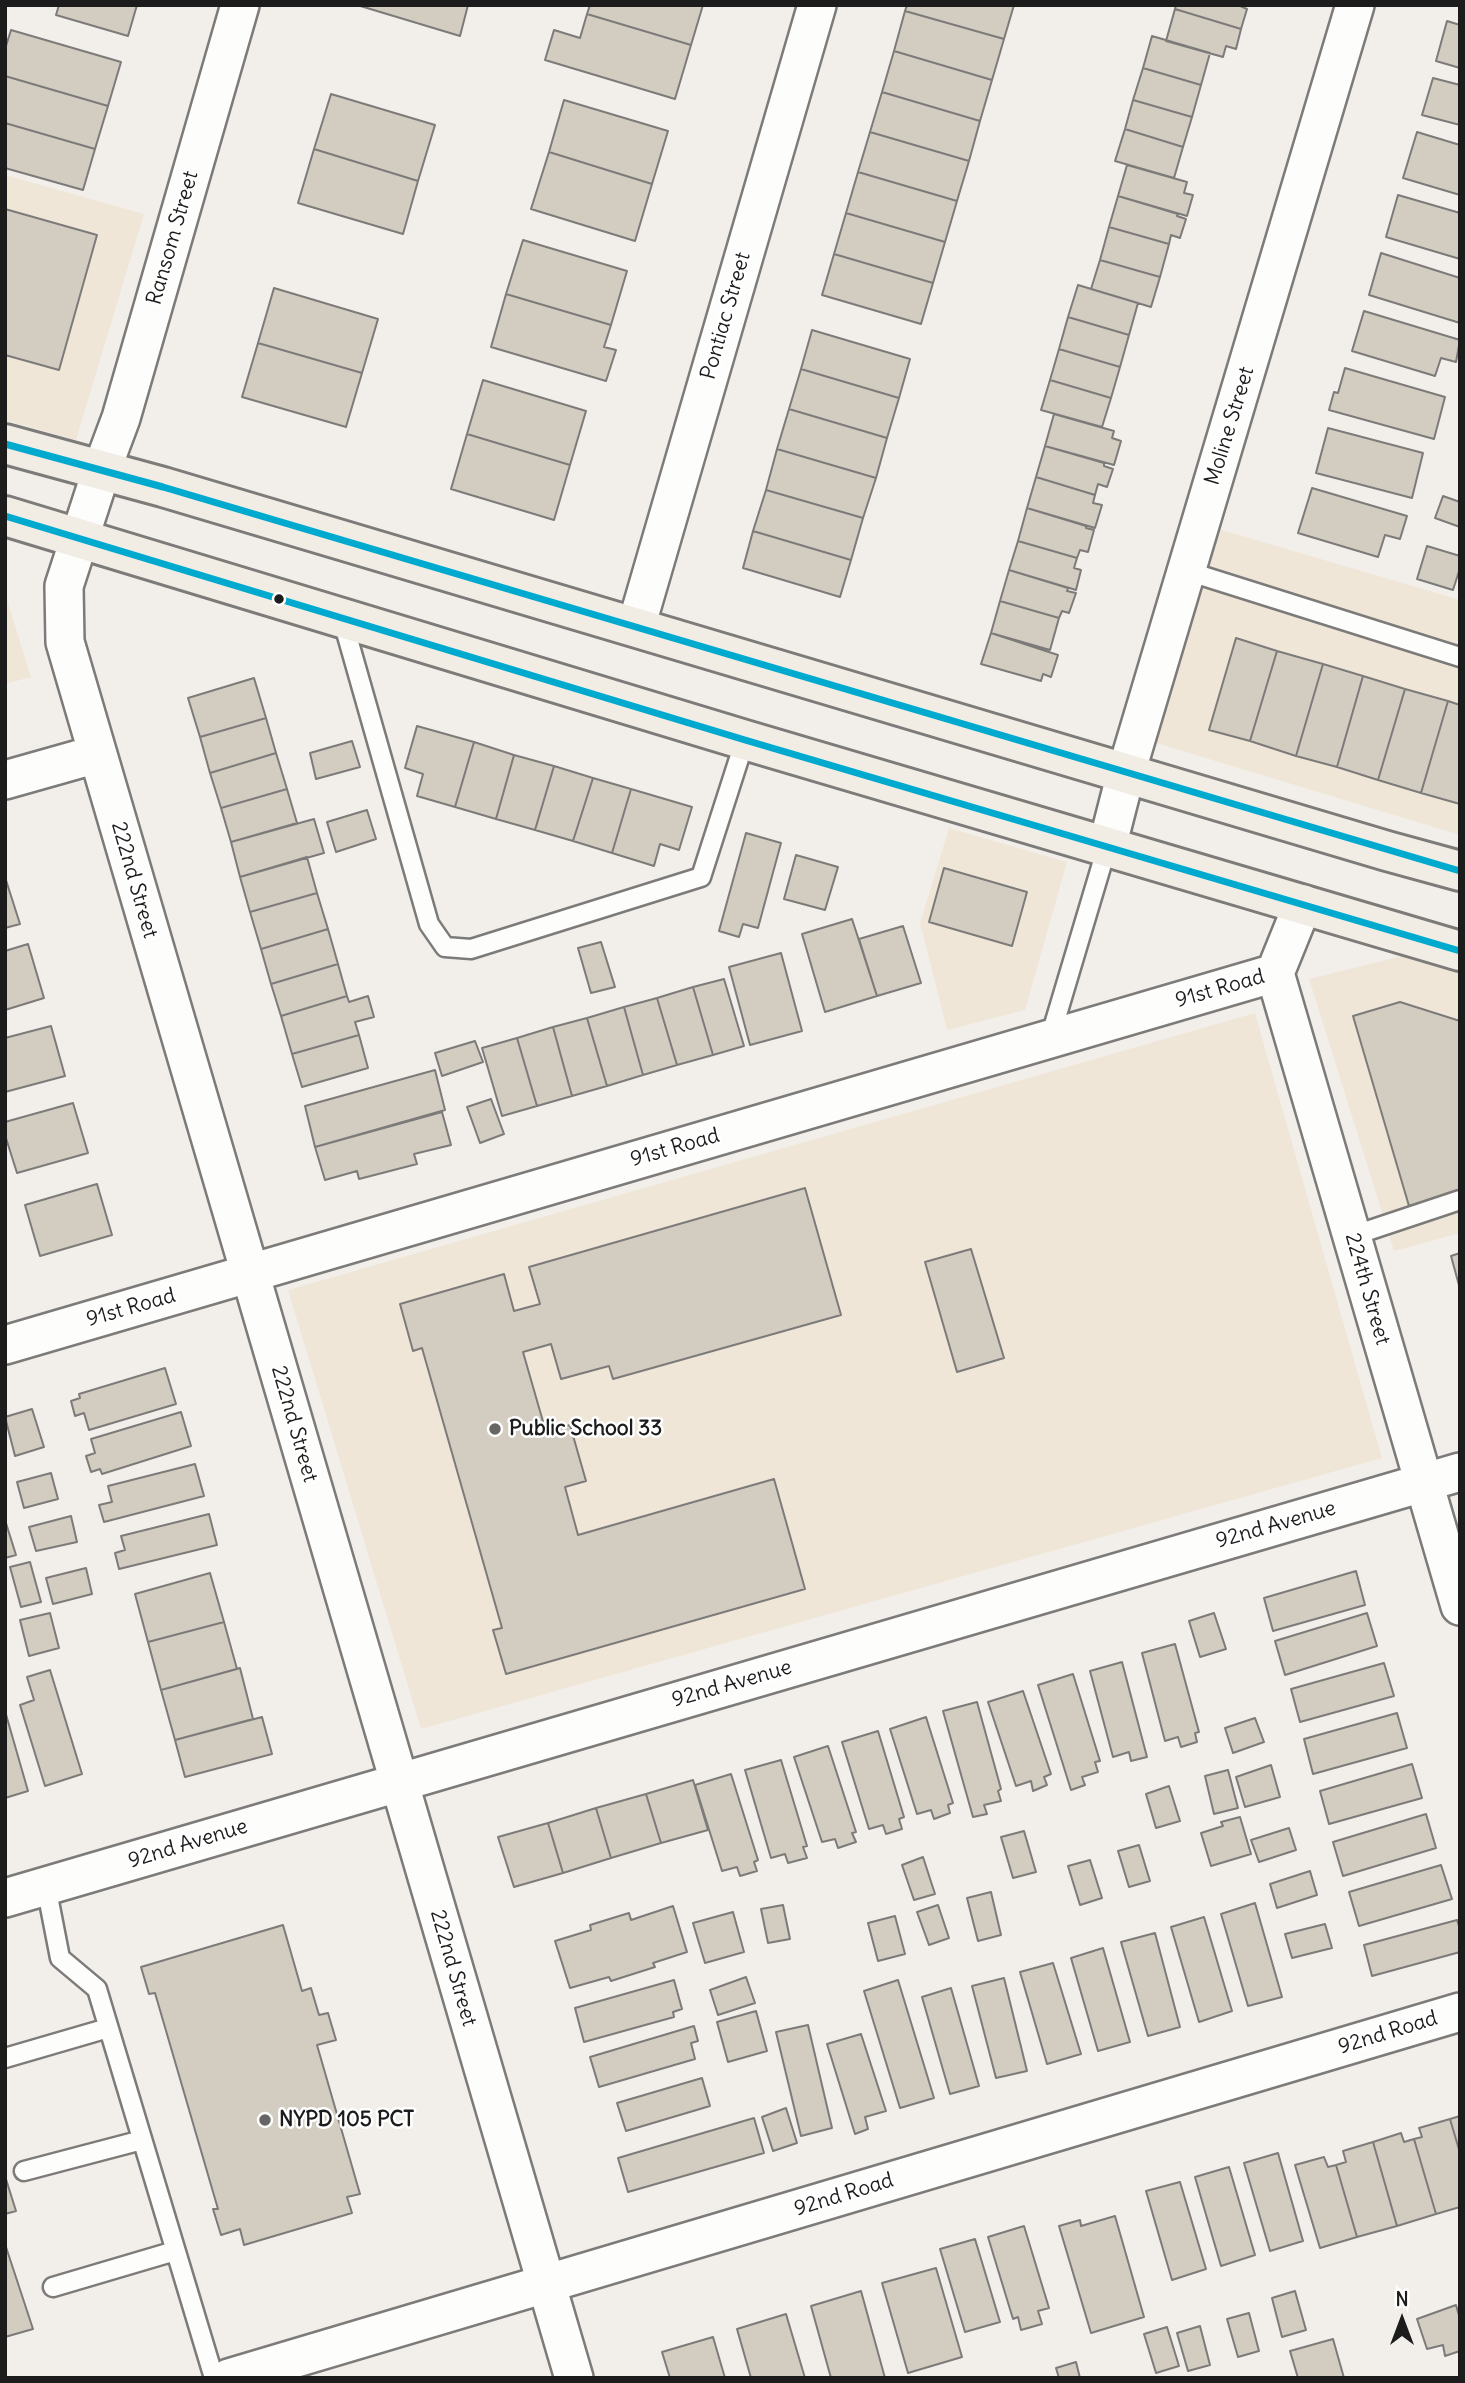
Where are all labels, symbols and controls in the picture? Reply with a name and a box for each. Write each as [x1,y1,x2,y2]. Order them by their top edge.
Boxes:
street label: Ransom Street [142,168,204,308]
street label: Pontiac Street [696,249,756,383]
street label: Moline Street [1200,364,1260,488]
unlabelled marker [272,592,286,606]
street label: 222nd Street [105,819,163,941]
street label: 91st Road [1173,964,1267,1014]
street label: 91st Road [628,1123,722,1173]
street label: 224th Street [1339,1230,1395,1348]
street label: 91st Road [84,1283,178,1333]
street label: 222nd Street [265,1363,323,1485]
place label: Public School 33 [509,1416,662,1442]
marker: Public School 33 [487,1421,503,1437]
street label: 92nd Avenue [1213,1496,1339,1554]
street label: 92nd Avenue [669,1655,795,1713]
street label: 92nd Avenue [125,1814,251,1874]
street label: 222nd Street [424,1907,482,2029]
street label: 92nd Road [1335,2006,1441,2060]
place label: NYPD 105 PCT [279,2107,414,2133]
marker: NYPD 105 PCT [257,2112,273,2128]
street label: 92nd Road [791,2168,897,2222]
north arrow [1367,2285,1437,2355]
text: N [1395,2287,1409,2311]

